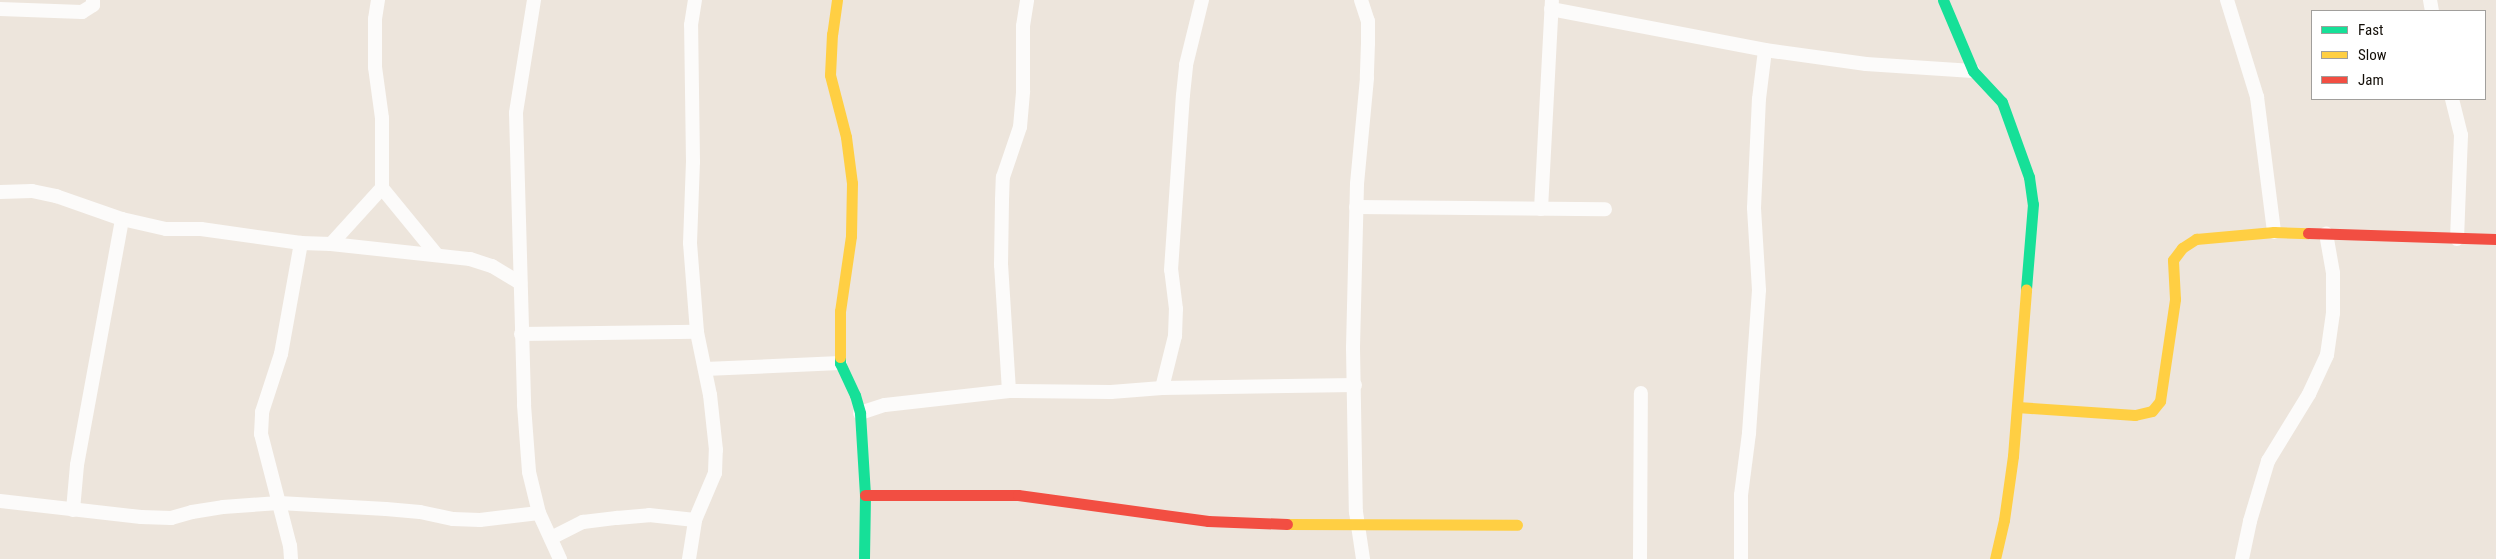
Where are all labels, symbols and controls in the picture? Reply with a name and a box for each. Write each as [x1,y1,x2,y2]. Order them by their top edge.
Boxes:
legend [2311,10,2486,100]
text: Fast [2358,21,2383,39]
text: Slow [2358,46,2387,64]
text: Jam [2358,71,2384,89]

